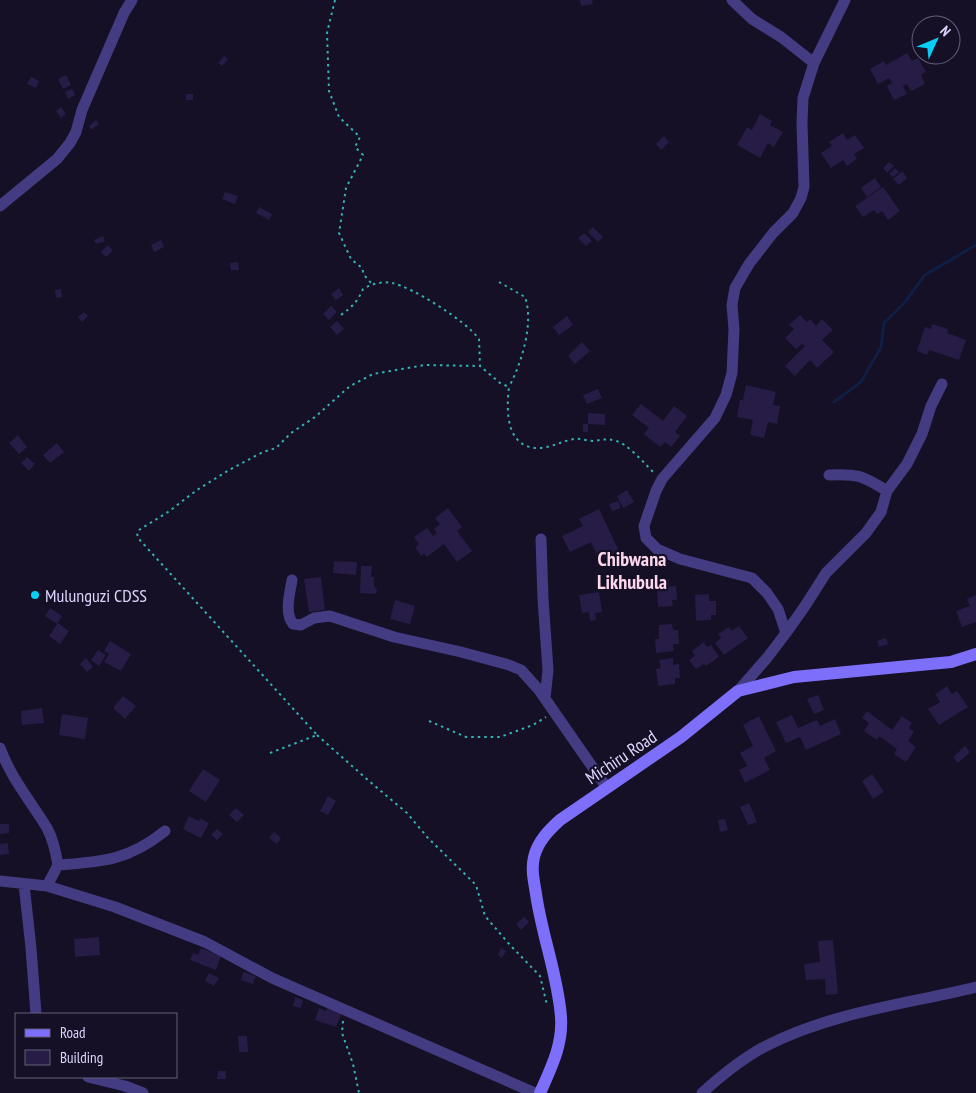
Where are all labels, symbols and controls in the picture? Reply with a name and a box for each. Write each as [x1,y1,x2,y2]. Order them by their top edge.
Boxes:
north arrow [911,15,961,65]
text: N [936,22,954,40]
district label: Chibwana Likhubula [597,546,667,595]
place label: Mulunguzi CDSS [45,584,147,607]
marker: Mulunguzi CDSS [29,589,41,601]
street label: Michiru Road [581,725,661,789]
legend [15,1013,178,1078]
text: Road [60,1023,86,1042]
text: Building [60,1048,103,1067]

